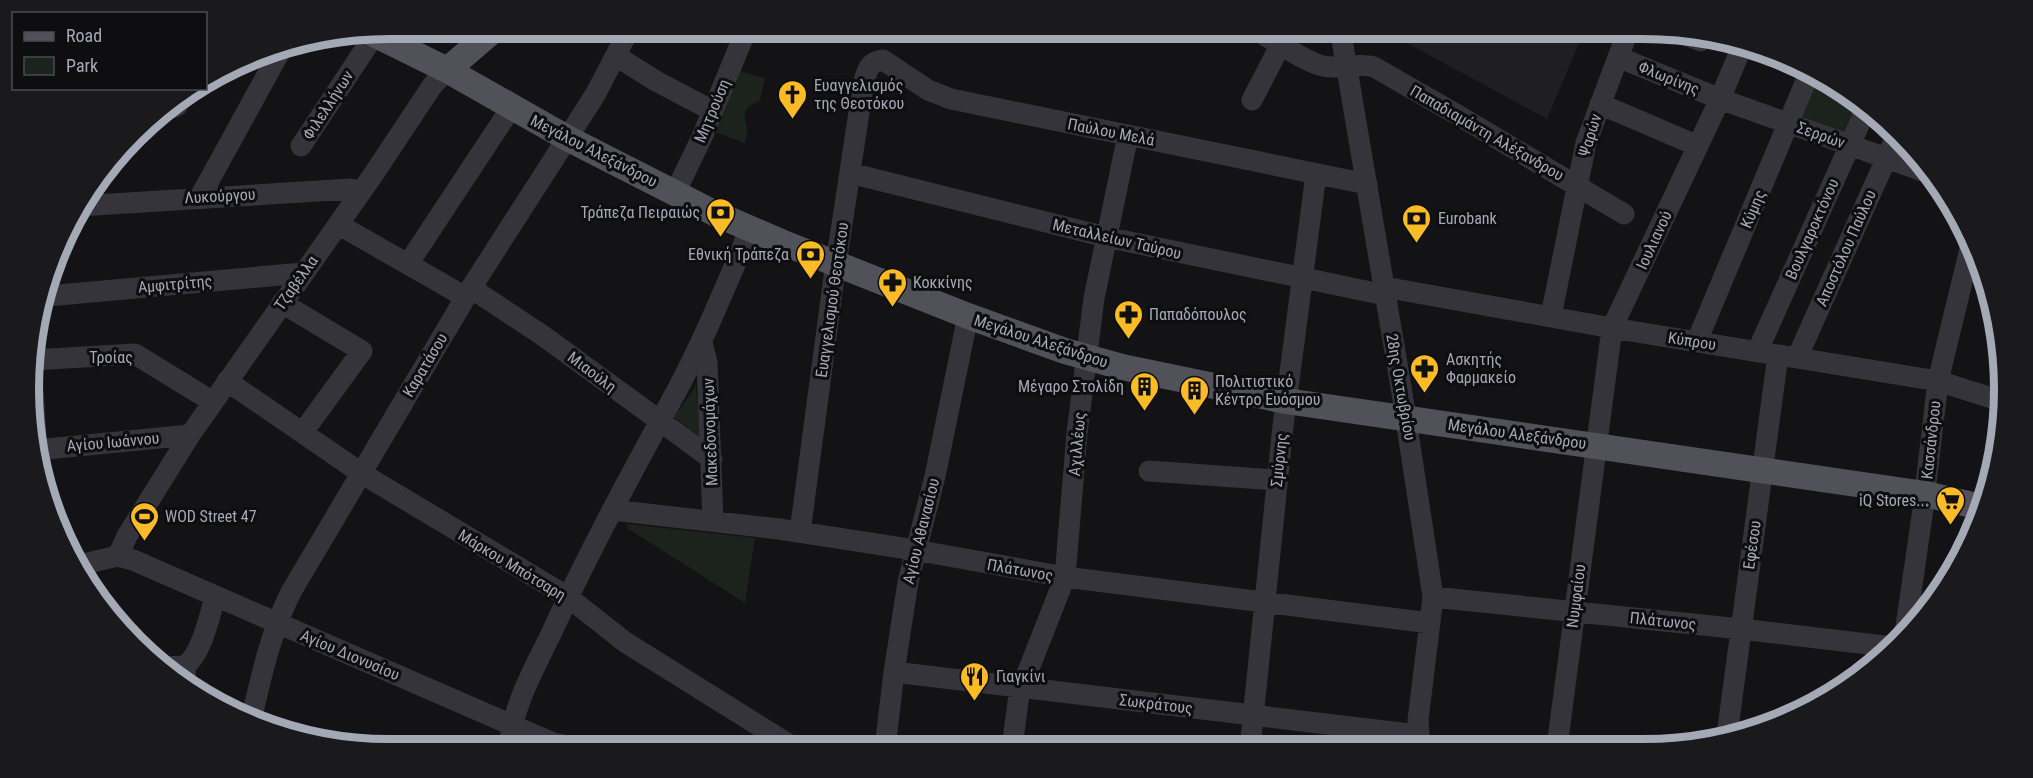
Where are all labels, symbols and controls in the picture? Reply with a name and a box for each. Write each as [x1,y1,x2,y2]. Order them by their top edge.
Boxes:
legend [12,12,207,90]
text: Road [66,25,102,46]
text: Park [66,55,98,76]
street label: Φλωρίνης [1636,57,1702,99]
street label: Φιλελλήνων [299,67,358,143]
street label: Μητρούση [690,76,734,146]
place label: Ευαγγελισμός της Θεοτόκου [814,76,904,113]
church icon: Ευαγγελισμός της Θεοτόκου [777,78,809,120]
street label: Παπαδιαμάντη Αλέξανδρου [1407,81,1567,185]
street label: Μεγάλου Αλεξάνδρου [528,111,660,191]
street label: Ψαρών [1575,111,1606,159]
street label: Παύλου Μελά [1066,114,1156,150]
street label: Σερρών [1794,118,1848,152]
street label: Βουλγαροκτόνου [1781,176,1843,282]
street label: Λυκούργου [184,185,256,207]
street label: Κύμης [1736,187,1770,231]
street label: Αποστόλου Παύλου [1812,187,1880,309]
bank icon: Τράπεζα Πειραιώς [705,196,737,238]
bank icon: Eurobank [1401,202,1433,244]
place label: Τράπεζα Πειραιώς [581,203,700,222]
street label: Ιουλιανού [1632,208,1676,272]
place label: Eurobank [1438,209,1498,228]
street label: Μεταλλείων Ταύρου [1051,215,1183,263]
street label: Ευαγγελισμού Θεοτόκου [812,221,852,379]
bank icon: Εθνική Τράπεζα [794,238,826,280]
place label: Εθνική Τράπεζα [688,245,789,264]
street label: Τζαβέλλα [270,252,322,314]
pharmacy icon: Κοκκίνης [876,266,908,308]
street label: Αμφιτρίτης [137,271,213,297]
place label: Κοκκίνης [913,273,972,292]
pharmacy icon: Παπαδόπουλος [1112,298,1144,340]
place label: Παπαδόπουλος [1149,305,1247,324]
street label: Μεγάλου Αλεξάνδρου [972,310,1110,372]
street label: Κύπρου [1667,328,1717,354]
street label: Καρατάσου [399,330,451,400]
street label: 28ης Οκτωβρίου [1382,332,1420,442]
street label: Τροίας [89,348,133,367]
street label: Μιαούλη [564,348,620,396]
place label: Ασκητής Φαρμακείο [1446,350,1516,387]
pharmacy icon: Ασκητής Φαρμακείο [1409,352,1441,394]
building icon: Μέγαρο Στολίδη [1129,370,1161,412]
place label: Πολιτιστικό Κέντρο Ευόσμου [1215,372,1321,409]
building icon: Πολιτιστικό Κέντρο Ευόσμου [1178,374,1210,416]
place label: Μέγαρο Στολίδη [1018,377,1124,396]
street label: Μακεδονομάχων [699,378,721,486]
street label: Κασσάνδρου [1917,400,1945,480]
street label: Αχιλλέως [1065,411,1089,477]
street label: Μεγάλου Αλεξάνδρου [1447,415,1587,453]
street label: Αγίου Ιωάννου [66,428,160,456]
street label: Σμύρνης [1267,432,1291,488]
street label: Αγίου Αθανασίου [899,476,943,586]
supermarket icon: iQ Stores... [1934,484,1966,526]
place label: iQ Stores... [1859,491,1929,510]
sports icon: WOD Street 47 [128,500,160,542]
place label: WOD Street 47 [165,507,257,526]
street label: Εφέσου [1739,519,1765,571]
street label: Μάρκου Μπότσαρη [455,525,569,605]
street label: Πλάτωνος [986,555,1054,585]
street label: Νυμφαίου [1563,563,1589,629]
street label: Πλάτωνος [1629,608,1697,634]
street label: Αγίου Διονυσίου [298,626,402,684]
restaurant icon: Γιαγκίνι [959,660,991,702]
place label: Γιαγκίνι [996,667,1046,686]
street label: Σωκράτους [1118,690,1194,718]

